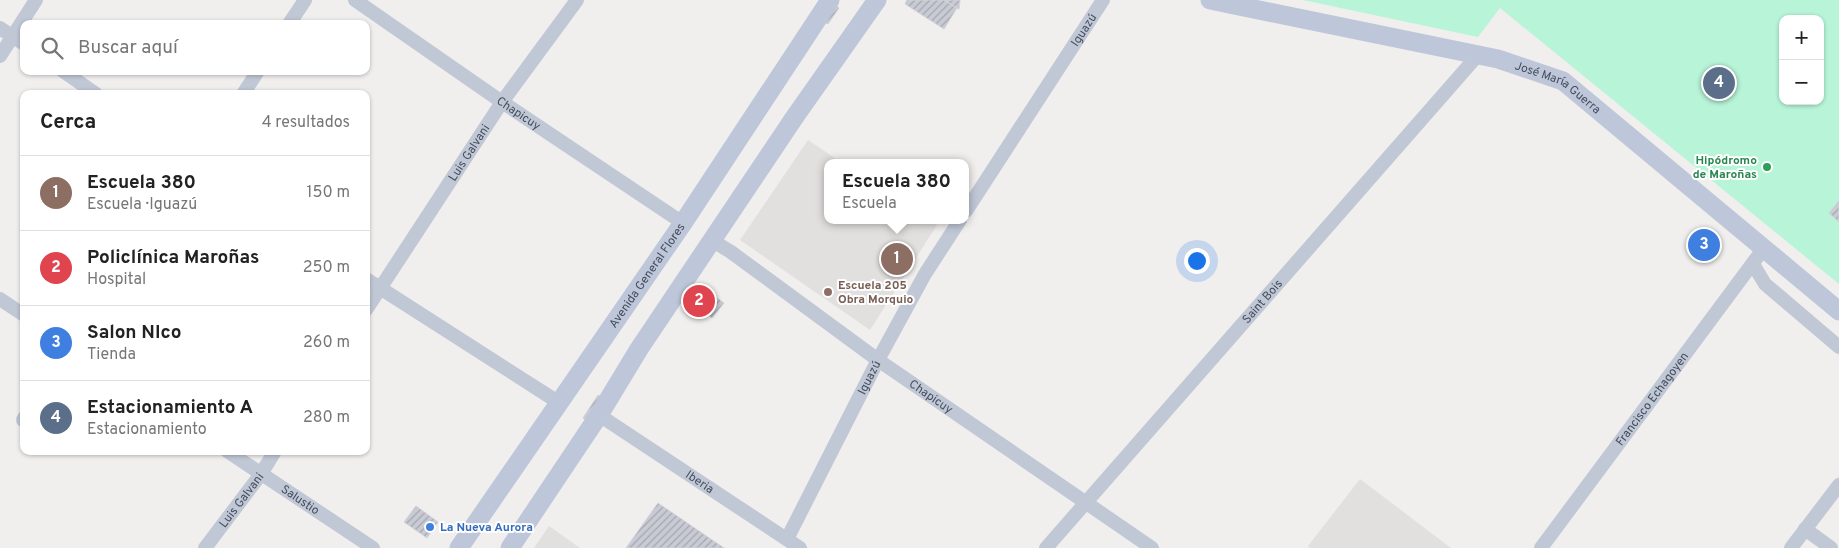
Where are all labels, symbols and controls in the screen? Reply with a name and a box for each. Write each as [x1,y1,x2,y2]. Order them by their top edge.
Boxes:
street label: Iguazú [1068,11,1101,50]
map controls [1779,15,1824,105]
button: + [1779,15,1824,60]
search box [20,20,370,75]
icon: search [38,34,66,62]
text: Buscar aquí [78,36,178,60]
street label: José María Guerra [1512,58,1604,118]
button: − [1779,60,1824,105]
pin: 4 [1703,64,1735,102]
street label: Chapicuy [493,93,543,135]
text: Cerca [40,109,96,136]
text: 4 resultados [262,113,350,133]
street label: Luis Galvani [445,122,494,185]
place label: Hipódromo de Maroñas [1693,153,1757,183]
popup [824,159,969,224]
marker: Hipódromo de Maroñas [1761,161,1773,173]
text: Escuela 380 [842,170,951,194]
text: Escuela 380 [87,171,196,195]
text: 1 [53,183,59,203]
text: 150 m [307,183,350,203]
text: Escuela [842,194,897,214]
text: Escuela · Iguazú [87,195,197,215]
street label: Avenida General Flores [606,220,689,332]
pin: 3 [1688,226,1720,264]
pin: 1 [881,240,913,278]
text: Policlínica Maroñas [87,246,259,270]
your location [1184,248,1210,274]
text: 2 [51,258,61,278]
text: 250 m [303,258,350,278]
text: Hospital [87,270,146,290]
street label: Saint Bois [1239,276,1287,328]
place label: Escuela 205 Obra Morquio [838,278,914,308]
pin: 2 [683,282,715,320]
marker: Escuela 205 Obra Morquio [822,286,834,298]
text: Salon NIco [87,321,182,345]
text: 3 [51,333,61,353]
text: 260 m [303,333,350,353]
text: Tienda [87,345,136,365]
street label: Francisco Echagoyen [1613,349,1693,449]
street label: Iguazú [855,358,885,398]
street label: Chapicuy [905,377,956,418]
text: Estacionamiento A [87,396,253,420]
text: 4 [51,408,61,428]
text: 280 m [303,408,350,428]
text: Estacionamiento [87,420,207,440]
street label: Iberia [682,467,717,498]
street label: Luis Galvani [216,470,268,531]
street label: Salustio [277,482,322,519]
place label: La Nueva Aurora [440,520,533,536]
marker: La Nueva Aurora [424,521,436,533]

